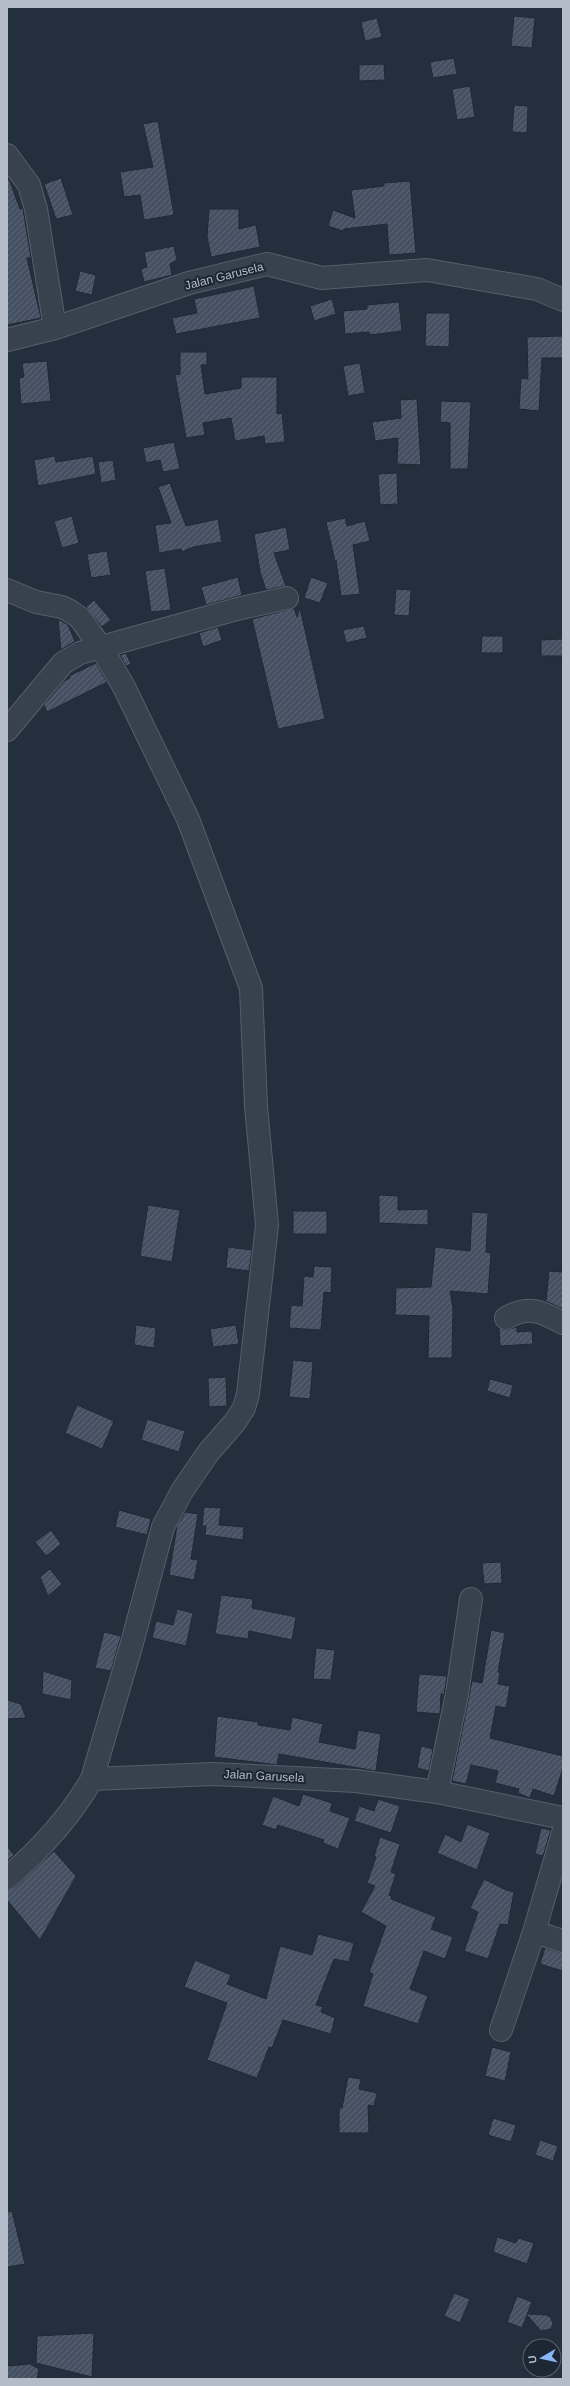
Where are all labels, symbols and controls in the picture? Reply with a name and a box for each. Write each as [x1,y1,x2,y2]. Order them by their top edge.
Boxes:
street label: Jalan Garusela [183,259,265,293]
street label: Jalan Garusela [223,1767,305,1785]
north arrow [522,2338,562,2378]
text: U [526,2355,539,2364]

